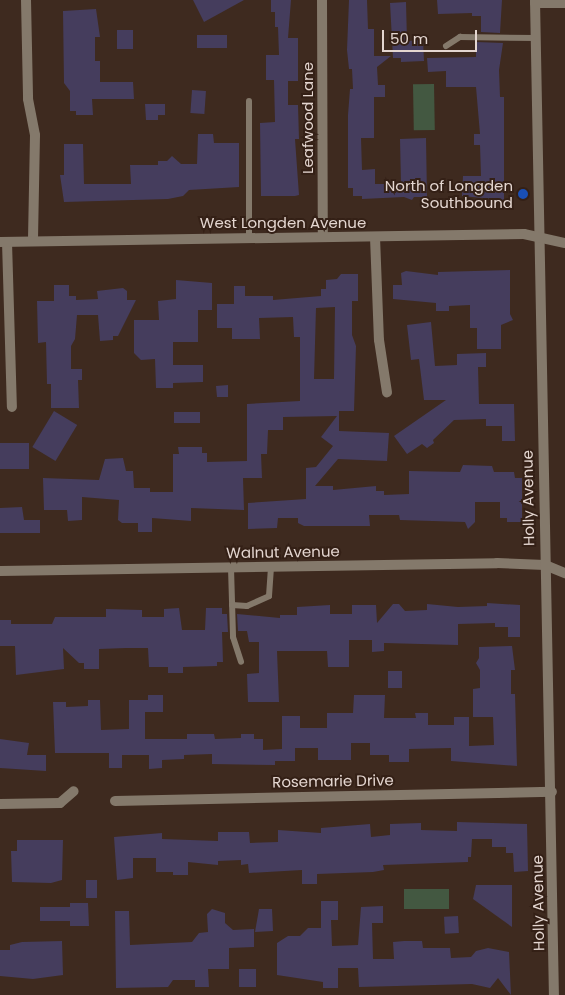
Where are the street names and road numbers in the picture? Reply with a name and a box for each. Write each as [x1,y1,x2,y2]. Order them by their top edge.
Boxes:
street label: Leafwood Lane [299,62,317,174]
street label: West Longden Avenue [200,214,366,232]
street label: Holly Avenue [518,450,538,546]
street label: Walnut Avenue [226,542,340,562]
street label: Rosemarie Drive [272,771,394,791]
street label: Holly Avenue [528,855,548,951]

